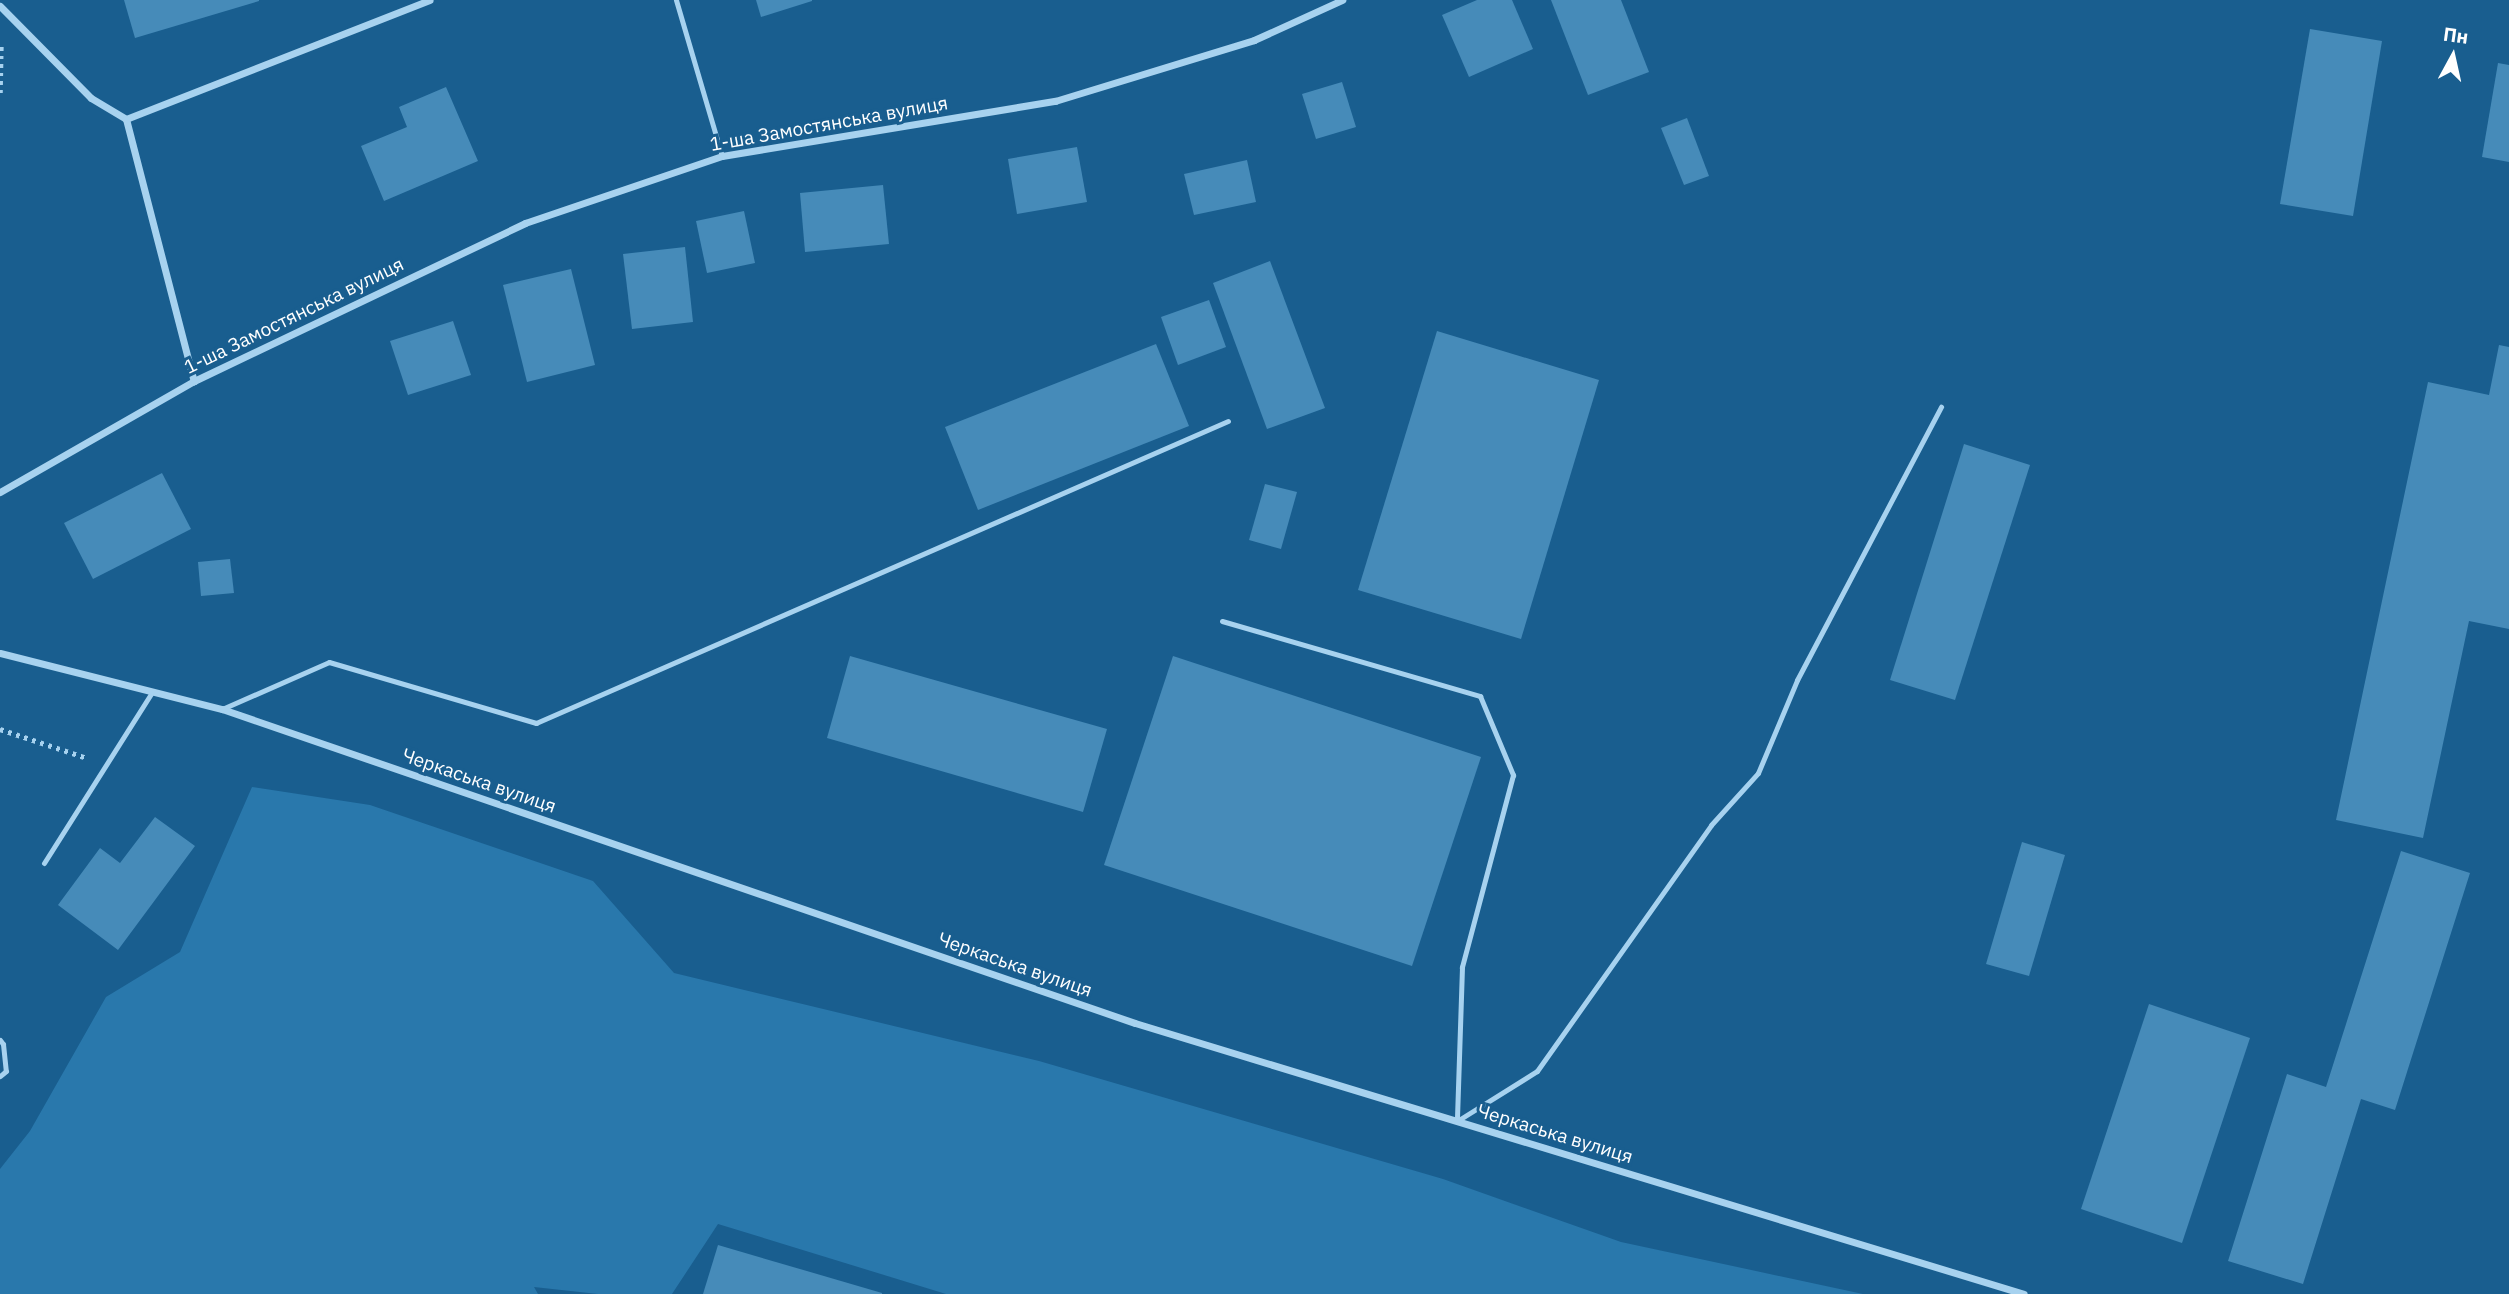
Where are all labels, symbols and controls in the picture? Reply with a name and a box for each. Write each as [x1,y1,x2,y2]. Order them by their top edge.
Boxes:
north arrow [2418,21,2488,91]
text: Пн [2442,22,2470,49]
street label: 1-ша Замостянська вулиця [708,92,950,156]
street label: 1-ша Замостянська вулиця [181,253,407,379]
street label: Черкаська вулиця [399,744,559,818]
street label: Черкаська вулиця [935,928,1095,1002]
street label: Черкаська вулиця [1474,1099,1636,1169]

